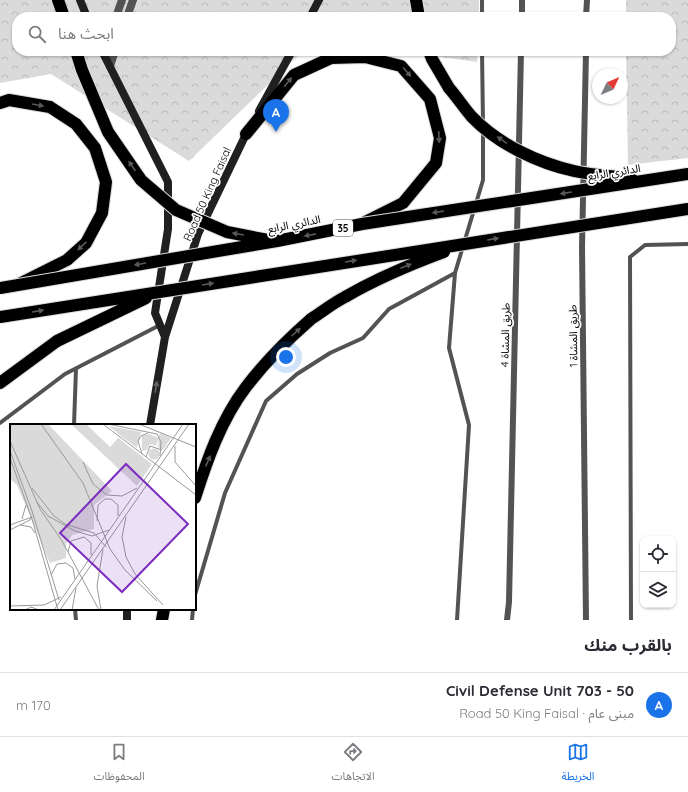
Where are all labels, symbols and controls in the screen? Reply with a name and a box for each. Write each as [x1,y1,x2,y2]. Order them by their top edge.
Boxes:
search box [12,12,676,56]
icon: search [26,23,48,45]
text: ابحث هنا [58,24,114,43]
one-way arrow [402,67,411,78]
north arrow [592,68,628,104]
one-way arrow [284,77,293,88]
pin: A [263,99,289,132]
one-way arrow [32,102,44,108]
one-way arrow [435,131,442,143]
one-way arrow [497,136,507,144]
street label: Road 50 King Faisal [180,145,234,243]
one-way arrow [128,161,136,171]
street label: الدائري الرابع [586,161,642,186]
one-way arrow [560,190,572,196]
one-way arrow [432,209,444,215]
street label: الدائري الرابع [266,212,322,238]
road number: 35 [333,220,353,236]
one-way arrow [232,231,244,237]
one-way arrow [304,232,316,238]
one-way arrow [487,236,499,242]
one-way arrow [77,242,87,251]
one-way arrow [345,258,357,264]
one-way arrow [134,262,147,268]
one-way arrow [401,263,413,269]
one-way arrow [202,281,214,287]
street label: طريق المشاة 4 [497,303,513,367]
street label: طريق المشاة 1 [565,305,581,367]
one-way arrow [32,308,45,314]
one-way arrow [291,328,302,337]
your location [276,347,296,367]
one-way arrow [154,380,160,393]
inset map [10,424,196,610]
one-way arrow [205,454,211,466]
map controls [640,536,676,608]
button: locate [640,536,676,572]
button: layers [640,572,676,608]
text: بالقرب منك [584,634,672,655]
text: Civil Defense Unit 703 - 50 [446,681,634,700]
text: 170 m [16,697,51,713]
text: A [655,697,663,713]
text: مبنى عام · Road 50 King Faisal [459,705,634,721]
tab: المحفوظات [94,741,145,788]
tab: الاتجاهات [332,741,375,788]
tab: الخريطة [562,741,595,788]

